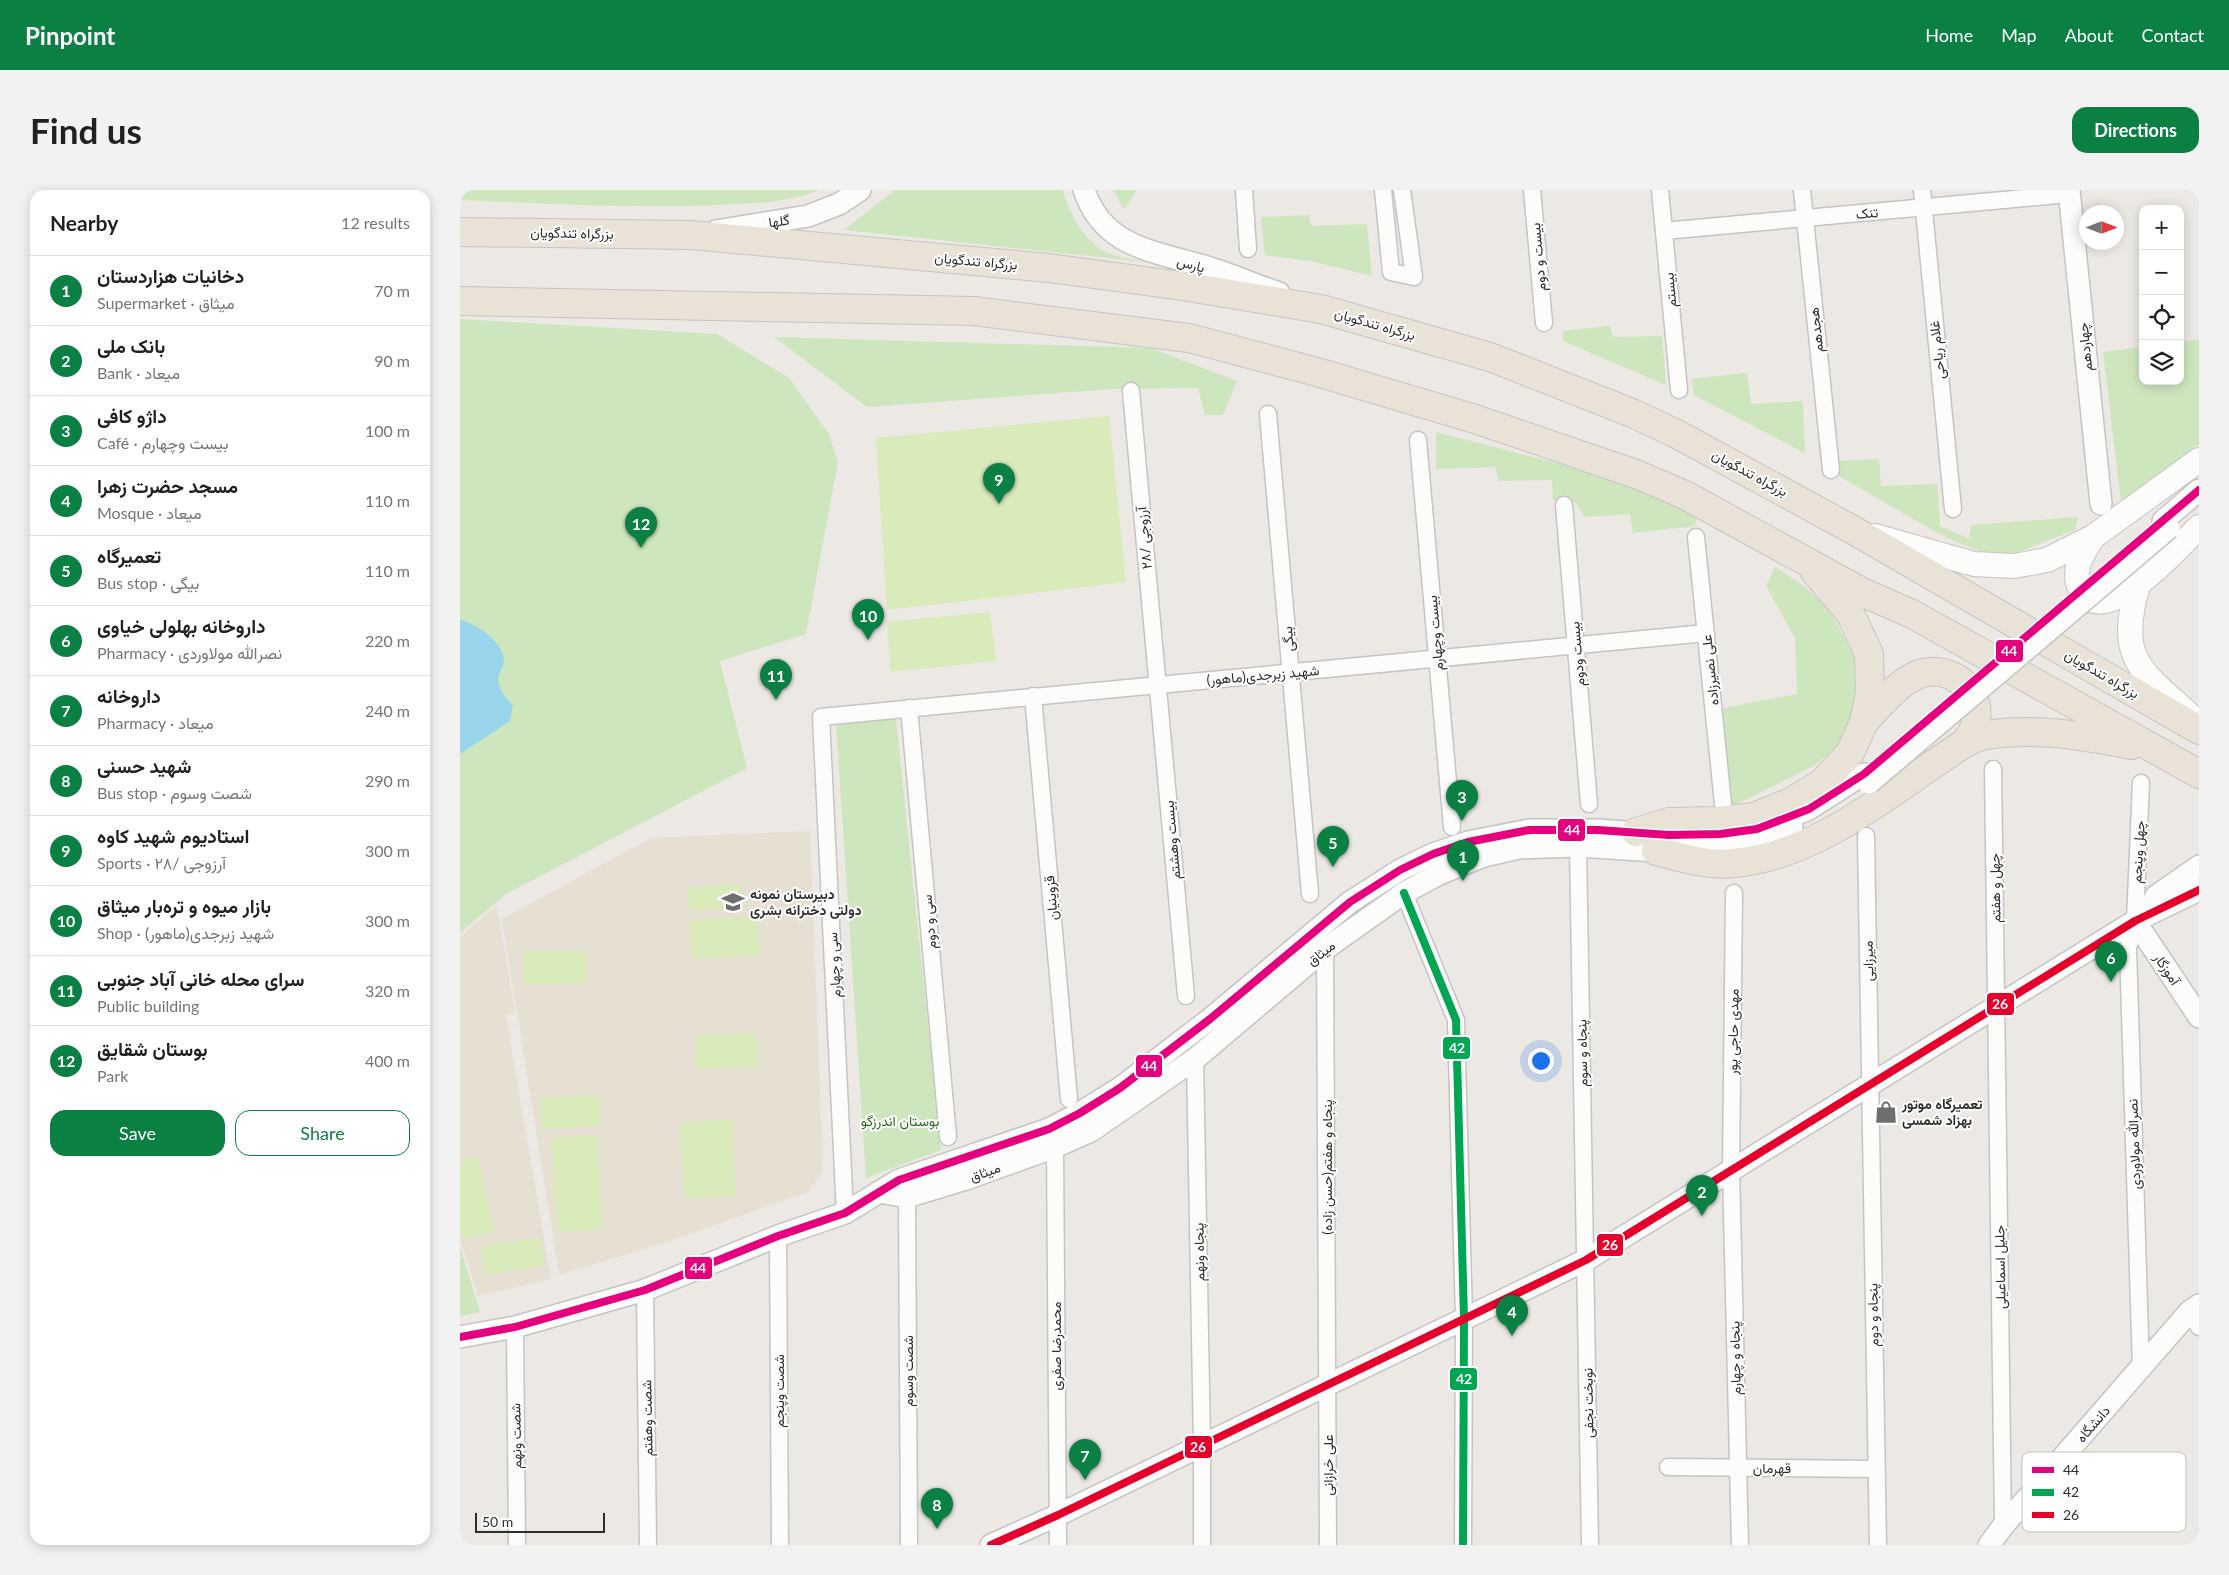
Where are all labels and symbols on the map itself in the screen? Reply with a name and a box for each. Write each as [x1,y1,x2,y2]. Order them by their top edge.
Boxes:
street label: تنک [1855,203,1879,222]
north arrow [2079,205,2124,250]
street label: گلها [767,211,791,231]
street label: بیست و دوم [1526,222,1550,292]
street label: بزرگراه تندگویان [530,223,614,243]
street label: بزرگراه تندگویان [934,248,1018,274]
street label: پارس [1175,251,1207,278]
street label: بیستم [1660,272,1680,308]
street label: بزرگراه تندگویان [1332,304,1418,344]
street label: هجدهم [1805,306,1827,353]
street label: غلام ریاحی [1925,320,1949,380]
street label: چهاردهم [2073,322,2098,372]
street label: بزرگراه تندگویان [1709,445,1791,501]
pin: 9 [983,463,1015,504]
street label: آرزوجی /۲۸ [1132,504,1156,570]
pin: 12 [625,507,657,548]
street label: بیست وچهارم [1423,594,1448,672]
pin: 10 [852,599,884,640]
street label: بیست ودوم [1565,621,1589,687]
street label: بیگی [1278,626,1298,652]
street label: علی نصیرزاده [1697,633,1723,707]
line badge: 44 [1995,639,2024,663]
text: 44 [2001,642,2017,659]
street label: بزرگراه تندگویان [2061,645,2143,703]
pin: 11 [760,659,792,700]
street label: شهید زبرجدی(ماهور) [1206,661,1320,689]
pin: 3 [1446,780,1478,821]
street label: بیست وهشتم [1160,800,1184,880]
line badge: 44 [1557,818,1586,842]
street label: چهل وپنجم [2127,820,2150,884]
text: 44 [1564,821,1580,838]
pin: 5 [1317,826,1349,867]
pin: 1 [1447,840,1479,881]
street label: چهل و هفتم [1985,853,2006,923]
street label: قزوینیان [1040,875,1062,921]
place label: دبیرستان نمونه دولتی دخترانه بشری [750,885,862,919]
school or university icon: دبیرستان نمونه دولتی دخترانه بشری [720,889,746,915]
street label: سی و دوم [918,894,940,950]
street label: سی و چهارم [823,932,846,998]
street label: میثاق [1303,936,1339,970]
street label: میرزایی [1859,941,1877,981]
pin: 6 [2095,941,2127,982]
street label: آموزگار [2149,949,2185,990]
street label: مهدی حاجی پور [1723,989,1744,1076]
line badge: 26 [1986,992,2015,1016]
text: 26 [1992,995,2008,1012]
street label: پنجاه و سوم [1572,1019,1593,1087]
line badge: 42 [1442,1036,1471,1060]
text: 42 [1449,1039,1465,1056]
your location [1528,1048,1554,1074]
line badge: 44 [1135,1054,1163,1078]
text: 44 [1141,1057,1157,1074]
place label: تعمیرگاه موتور بهزاد شمسی [1901,1095,1983,1129]
street label: نصرالله مولاوردی [2123,1098,2145,1190]
street label: (حسن زاده)پنجاه و هفتم [1318,1099,1337,1235]
shop icon: تعمیرگاه موتور بهزاد شمسی [1873,1099,1899,1125]
park label: بوستان اندرزگو [861,1112,939,1130]
street label: میثاق [967,1158,1003,1186]
pin: 2 [1686,1175,1718,1216]
street label: پنجاه ونهم [1189,1223,1210,1281]
street label: جلیل اسماعیلی [1990,1225,2010,1309]
line badge: 26 [1596,1233,1624,1257]
text: 26 [1602,1236,1618,1253]
line badge: 44 [684,1256,713,1280]
text: 44 [690,1259,706,1276]
street label: پنجاه و دوم [1863,1283,1884,1347]
pin: 4 [1496,1295,1528,1336]
street label: محمدرضا صفری [1047,1301,1065,1391]
street label: پنجاه و چهارم [1725,1321,1746,1395]
street label: شصت وسوم [899,1335,917,1407]
street label: شصت وپنجم [770,1354,789,1428]
line badge: 42 [1449,1367,1478,1391]
street label: نوبخت نجفی [1578,1368,1598,1438]
text: 42 [1456,1370,1472,1387]
street label: شصت وهفتم [637,1380,657,1456]
street label: دانشگاه [2072,1402,2113,1446]
street label: شصت ونهم [506,1403,526,1469]
street label: علی خرازانی [1319,1434,1337,1496]
line badge: 26 [1184,1435,1213,1459]
text: 26 [1190,1438,1206,1455]
pin: 7 [1069,1439,1101,1480]
legend [2022,1452,2186,1532]
street label: قهرمان [1753,1459,1791,1477]
text: 44 [2063,1461,2079,1478]
text: 42 [2063,1483,2079,1500]
pin: 8 [921,1488,953,1529]
text: 26 [2063,1506,2079,1523]
scale bar [475,1510,605,1533]

